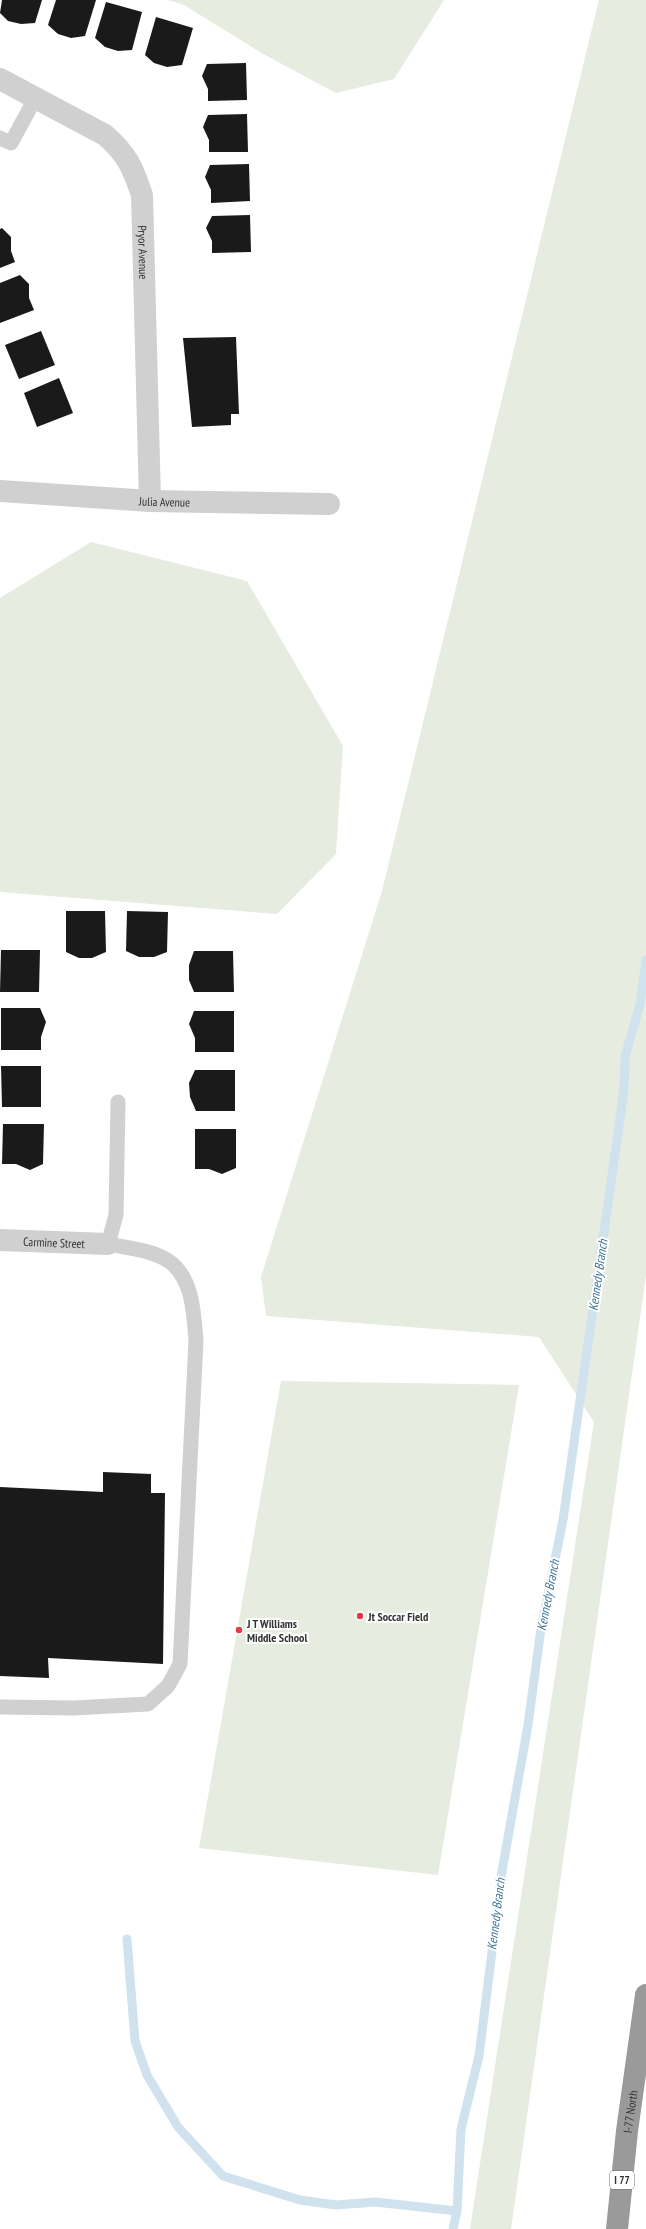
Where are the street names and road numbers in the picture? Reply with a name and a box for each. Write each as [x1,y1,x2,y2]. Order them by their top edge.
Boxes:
street label: Pryor Avenue [135,225,152,280]
street label: Julia Avenue [138,493,190,509]
street label: Carmine Street [23,1233,86,1251]
street label: I-77 North [619,2089,640,2134]
road number: I 77 [610,2171,634,2189]

